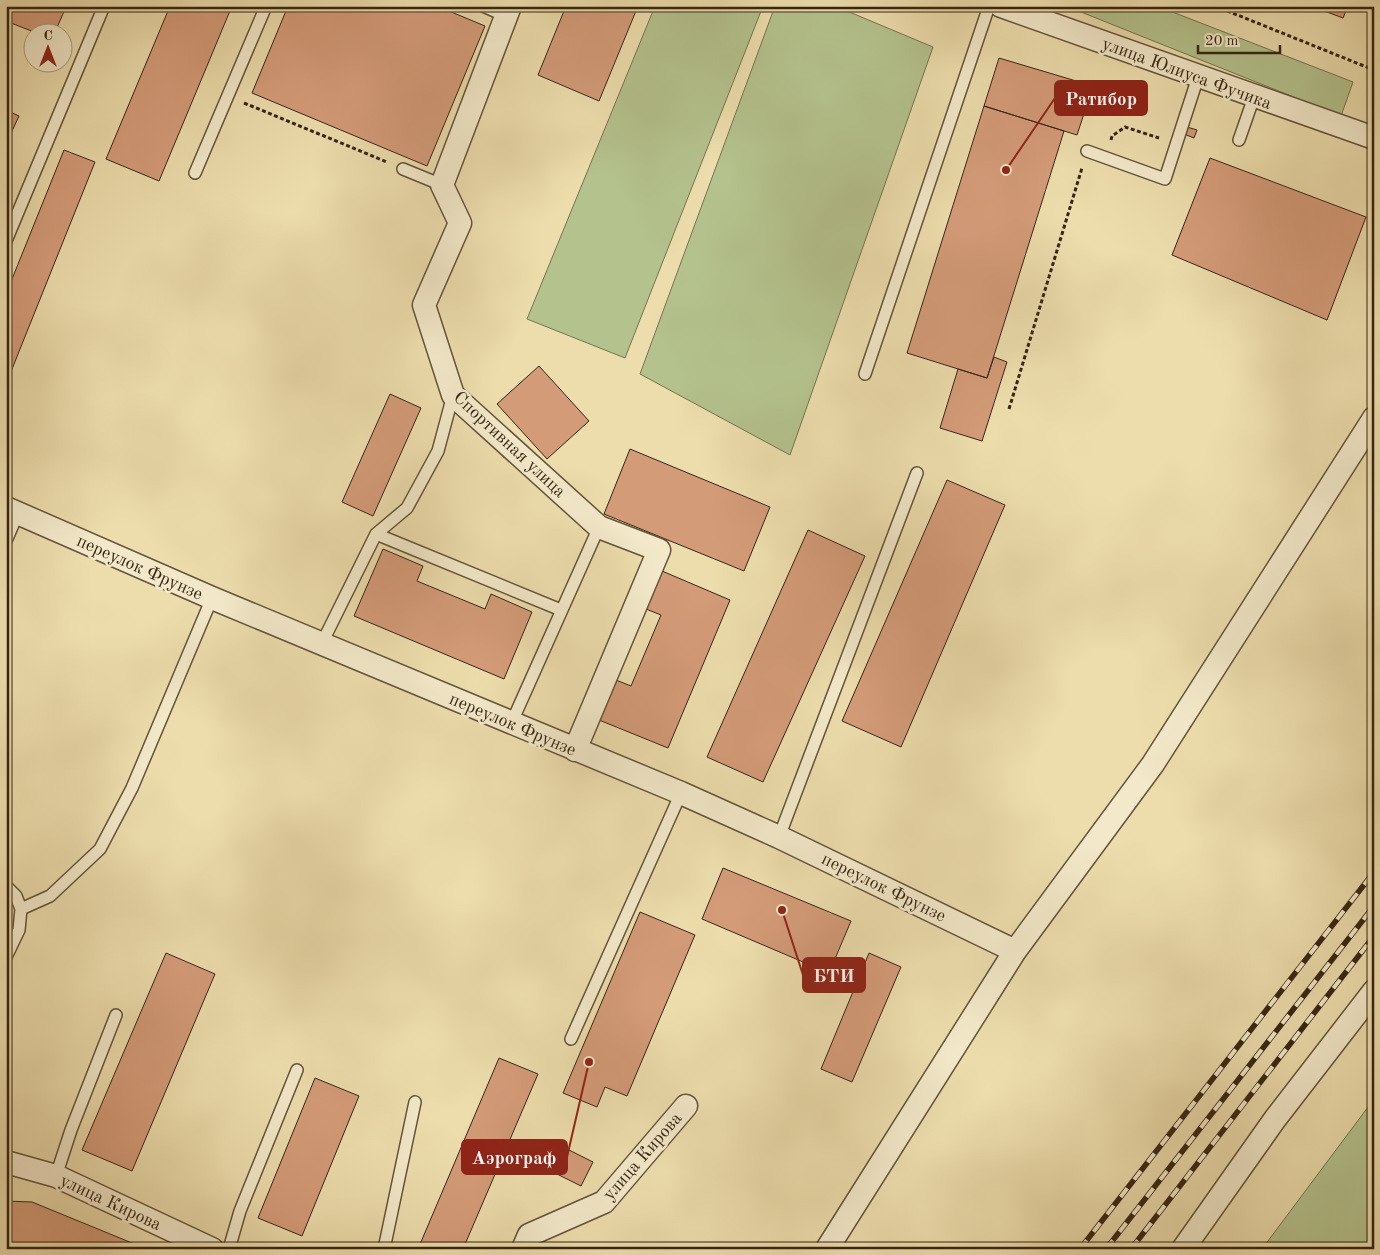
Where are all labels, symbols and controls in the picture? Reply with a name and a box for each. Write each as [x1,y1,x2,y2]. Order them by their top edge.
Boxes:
north arrow [22,22,72,72]
scale bar [1198,22,1280,54]
text: С [43,29,53,43]
text: 20 m [1205,34,1239,49]
street label: улица Юлиуса Фучика [1099,35,1274,113]
callout: Ратибор [1055,81,1147,115]
text: Ратибор [1065,91,1137,110]
street label: Спортивная улица [450,388,569,501]
street label: переулок Фрунзе [74,532,205,604]
street label: переулок Фрунзе [447,690,579,760]
street label: переулок Фрунзе [819,850,949,926]
callout: БТИ [803,958,865,992]
text: БТИ [813,968,855,987]
street label: улица Кирова [600,1109,686,1204]
callout: Аэрограф [462,1140,567,1174]
text: Аэрограф [472,1150,556,1169]
street label: улица Кирова [57,1172,164,1234]

